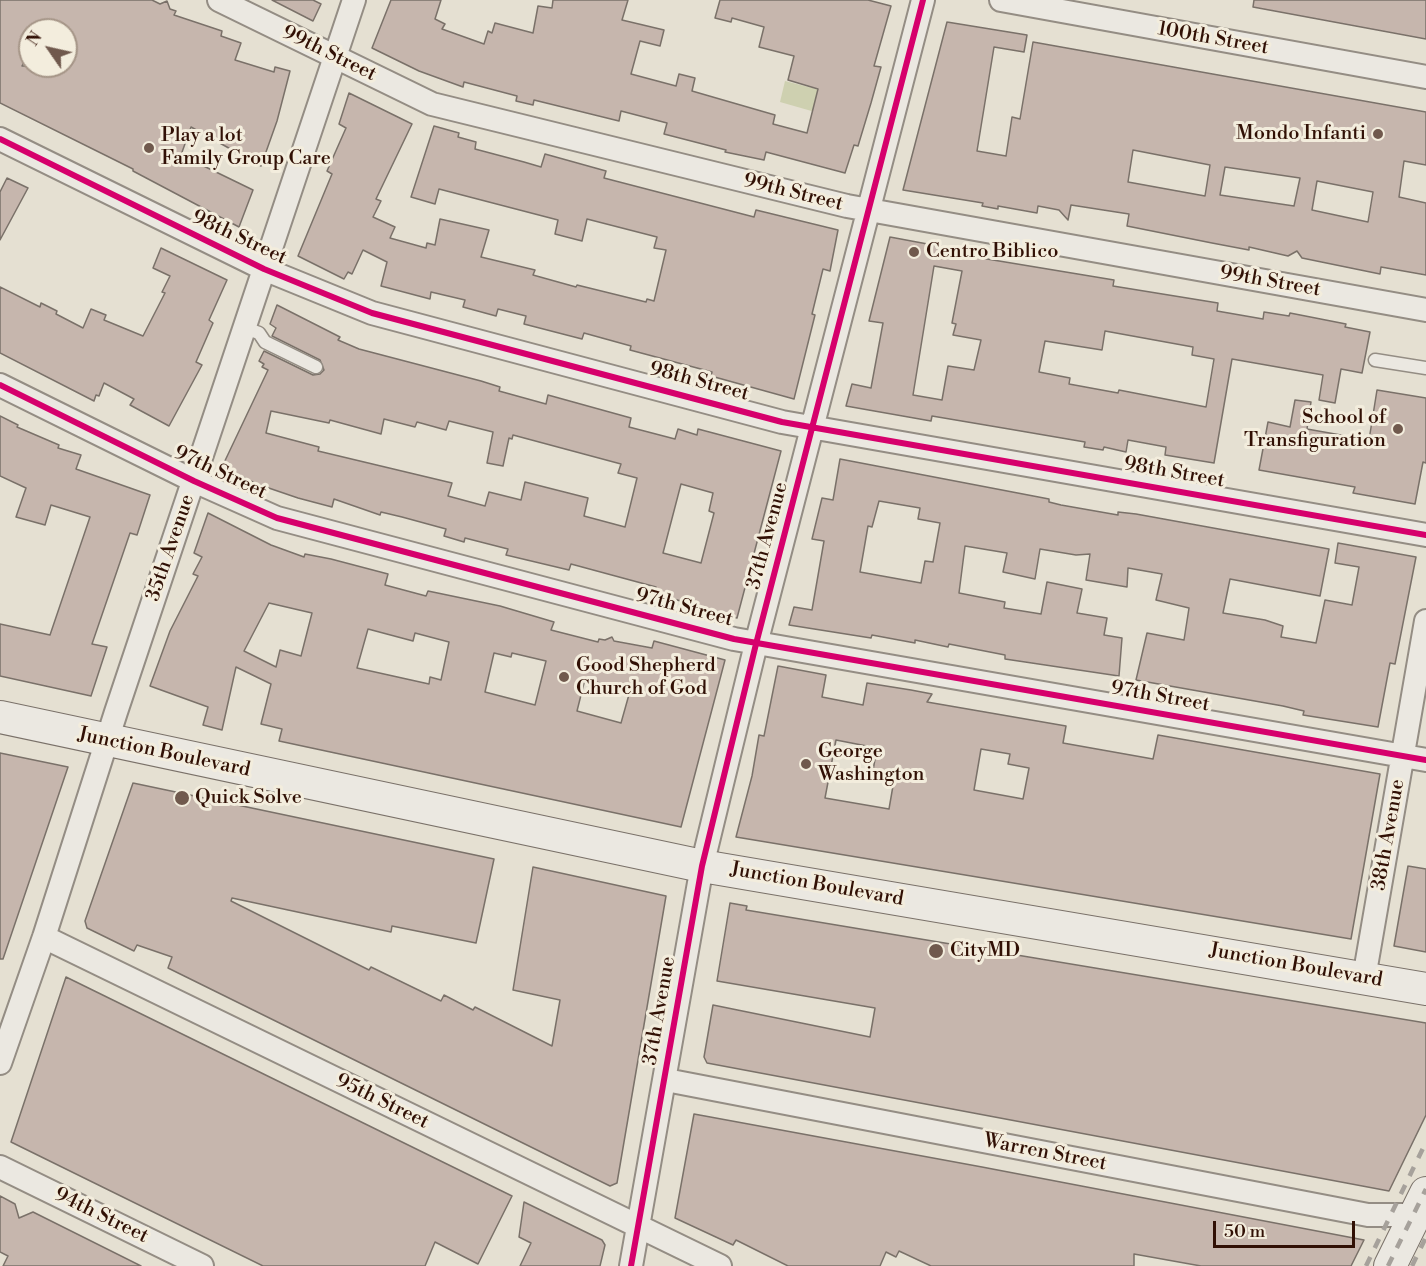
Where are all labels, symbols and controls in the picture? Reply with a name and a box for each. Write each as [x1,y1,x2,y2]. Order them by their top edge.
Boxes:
street label: 100th Street [1156,17,1270,61]
north arrow [18,18,78,78]
street label: 99th Street [278,21,380,87]
text: N [23,28,47,50]
place label: Mondo Infanti [1236,122,1366,146]
place label: Play a lot Family Group Care [161,124,331,171]
marker: Mondo Infanti [1371,127,1385,141]
marker: Play a lot Family Group Care [142,141,156,155]
street label: 99th Street [741,169,845,217]
street label: 98th Street [188,206,290,270]
place label: Centro Biblico [926,240,1059,264]
marker: Centro Biblico [907,245,921,259]
street label: 99th Street [1218,261,1322,303]
street label: 98th Street [647,357,751,407]
place label: School of Transfiguration [1244,406,1386,453]
marker: School of Transfiguration [1391,422,1405,436]
street label: 97th Street [170,441,270,505]
street label: 98th Street [1122,452,1226,494]
street label: 37th Avenue [742,480,794,592]
street label: 35th Avenue [142,491,200,605]
street label: 97th Street [633,583,735,633]
place label: Good Shepherd Church of God [576,654,716,701]
marker: Good Shepherd Church of God [557,670,571,684]
street label: 97th Street [1109,677,1211,717]
street label: Junction Boulevard [76,723,252,783]
place label: George Washington [818,740,925,787]
marker: George Washington [799,757,813,771]
street label: 38th Avenue [1367,777,1411,893]
place label: Quick Solve [195,786,302,810]
marker: Quick Solve [173,789,191,807]
street label: Junction Boulevard [729,858,905,912]
place label: CityMD [950,939,1020,963]
street label: Junction Boulevard [1208,939,1384,993]
marker: CityMD [927,942,945,960]
street label: 37th Avenue [639,955,681,1067]
street label: 95th Street [331,1069,433,1135]
street label: Warren Street [981,1129,1109,1177]
street label: 94th Street [50,1183,152,1249]
scale bar [1216,1209,1358,1247]
text: 50 m [1224,1220,1265,1243]

